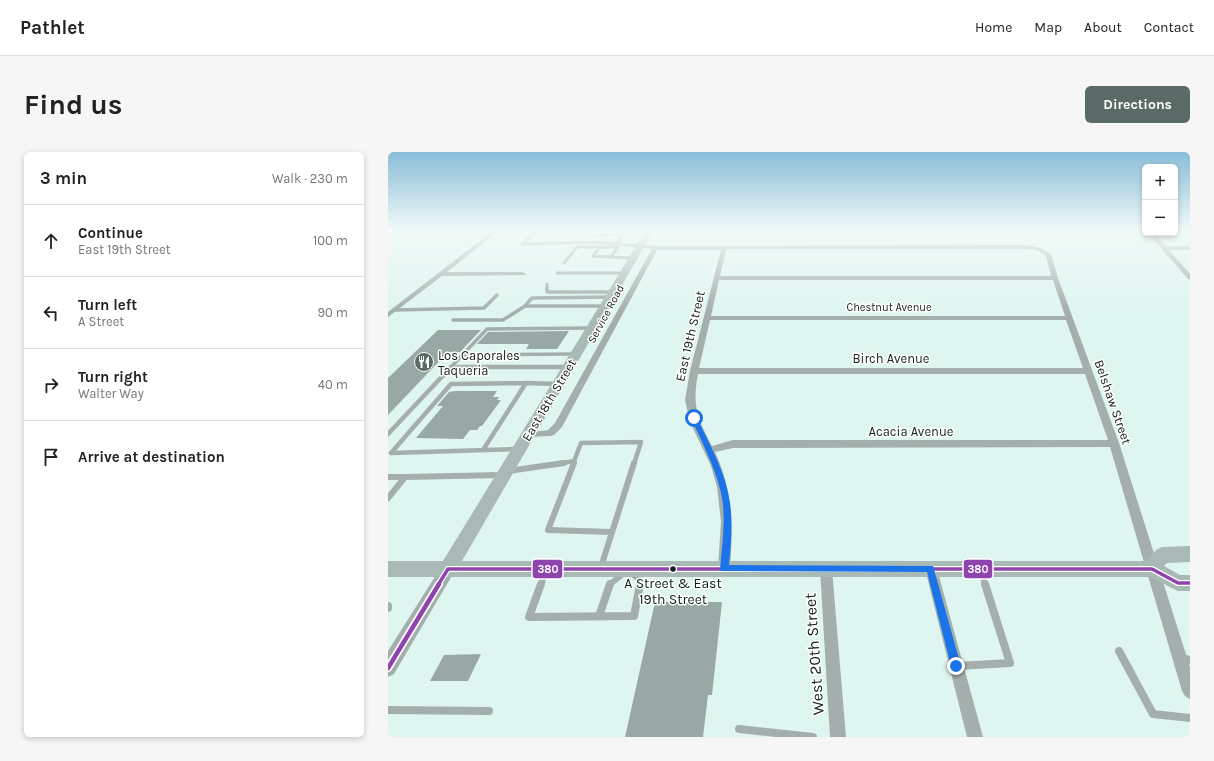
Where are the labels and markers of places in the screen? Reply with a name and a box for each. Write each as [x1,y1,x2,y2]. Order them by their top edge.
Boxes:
place label: Los Caporales Taqueria [438,348,520,379]
restaurant icon: Los Caporales Taqueria [413,351,435,373]
marker: A Street & East 19th Street [668,564,678,574]
place label: A Street & East 19th Street [624,575,722,608]

